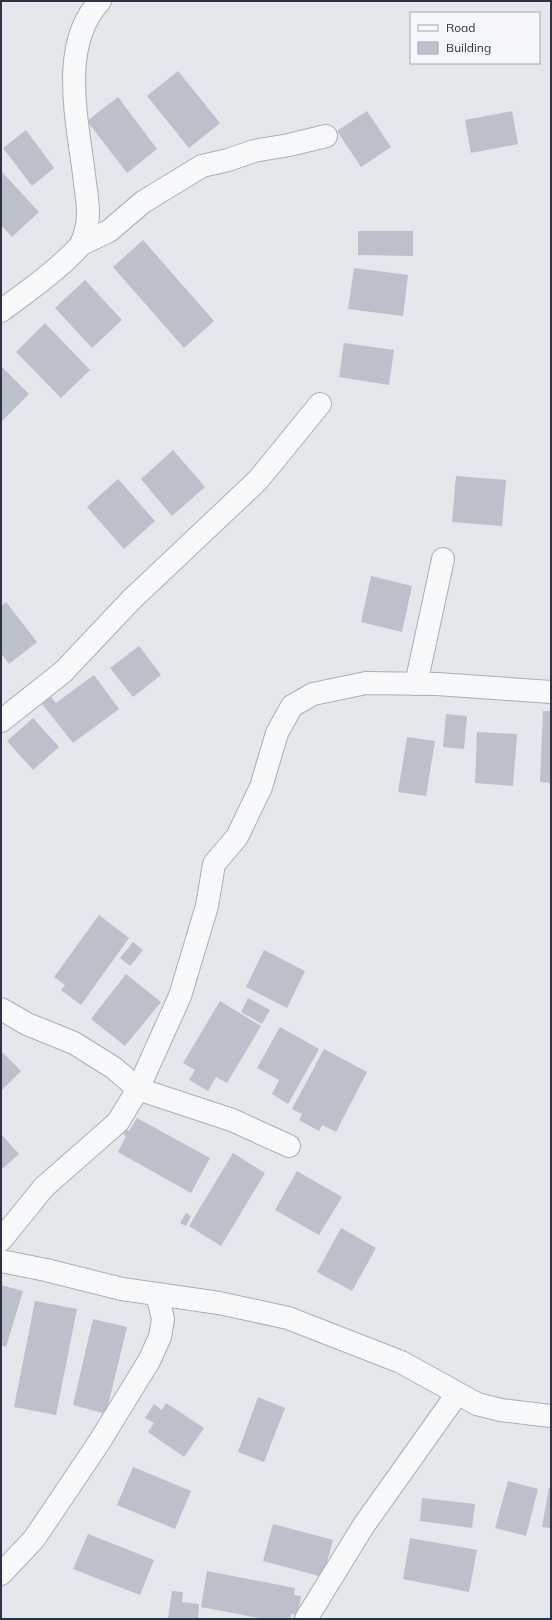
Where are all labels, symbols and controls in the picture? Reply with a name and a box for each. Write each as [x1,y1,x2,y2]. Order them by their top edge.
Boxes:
legend [410,12,540,64]
text: Road [446,20,475,35]
text: Building [446,40,491,55]

